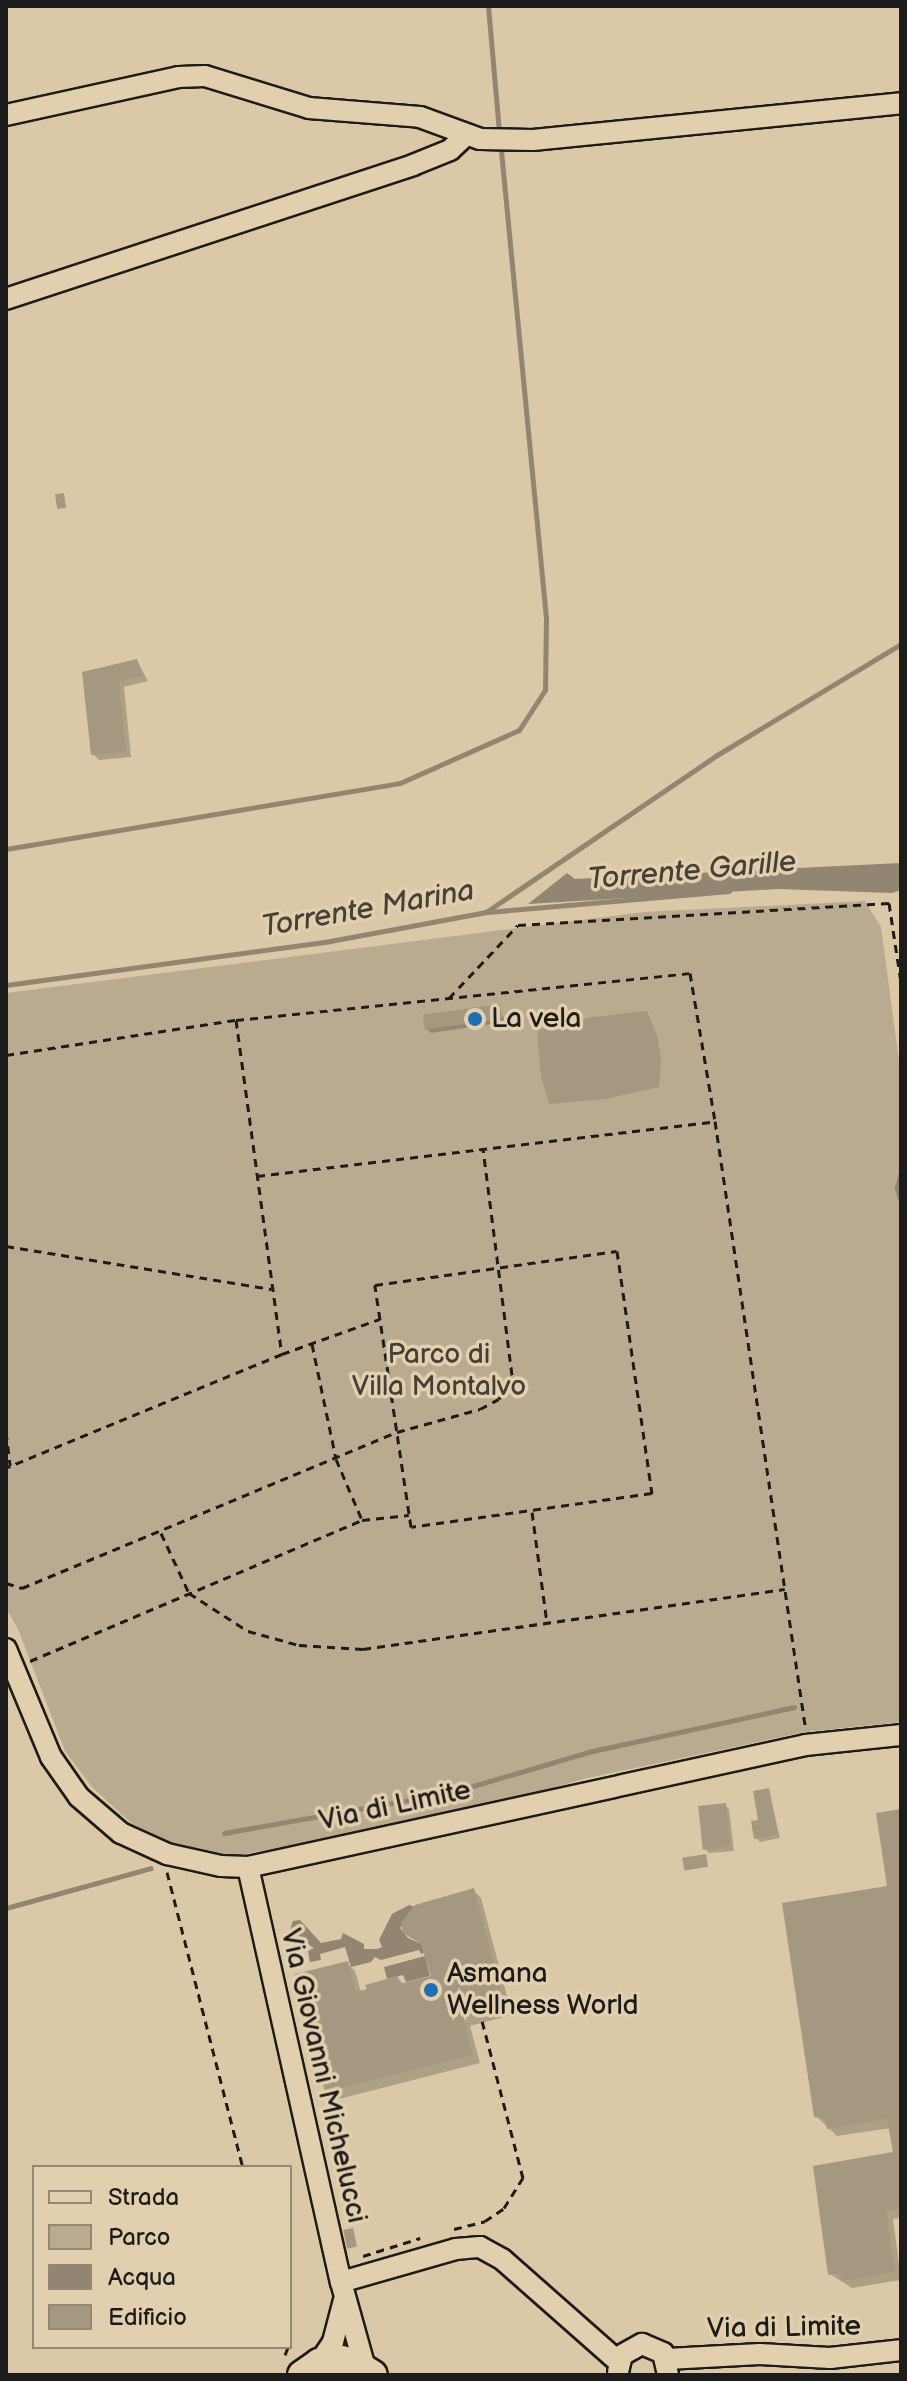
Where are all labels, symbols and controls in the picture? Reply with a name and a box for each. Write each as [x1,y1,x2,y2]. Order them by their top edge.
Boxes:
water label: Torrente Garille [586,844,798,898]
water label: Torrente Marina [259,873,477,945]
place label: La vela [491,1002,581,1036]
marker: La vela [466,1010,484,1028]
park label: Parco di Villa Montalvo [352,1338,526,1404]
street label: Via di Limite [316,1774,474,1838]
street label: Via Giovanni Michelucci [273,1926,373,2226]
place label: Asmana Wellness World [447,1957,640,2023]
marker: Asmana Wellness World [422,1981,440,1999]
legend [32,2165,292,2349]
text: Strada [108,2183,179,2212]
text: Parco [108,2223,170,2252]
text: Acqua [108,2263,176,2292]
text: Edificio [108,2303,187,2332]
street label: Via di Limite [707,2310,861,2346]

